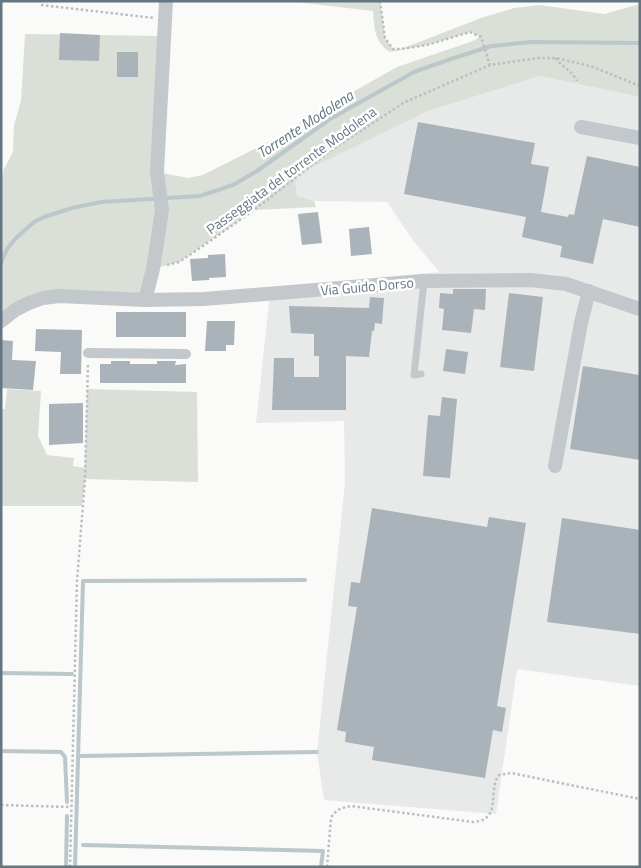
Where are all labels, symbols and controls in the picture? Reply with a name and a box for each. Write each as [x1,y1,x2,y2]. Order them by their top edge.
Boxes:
water label: Torrente Modolena [252,83,359,164]
street label: Passeggiata del torrente Modolena [202,101,380,239]
street label: Via Guido Dorso [320,271,414,301]

